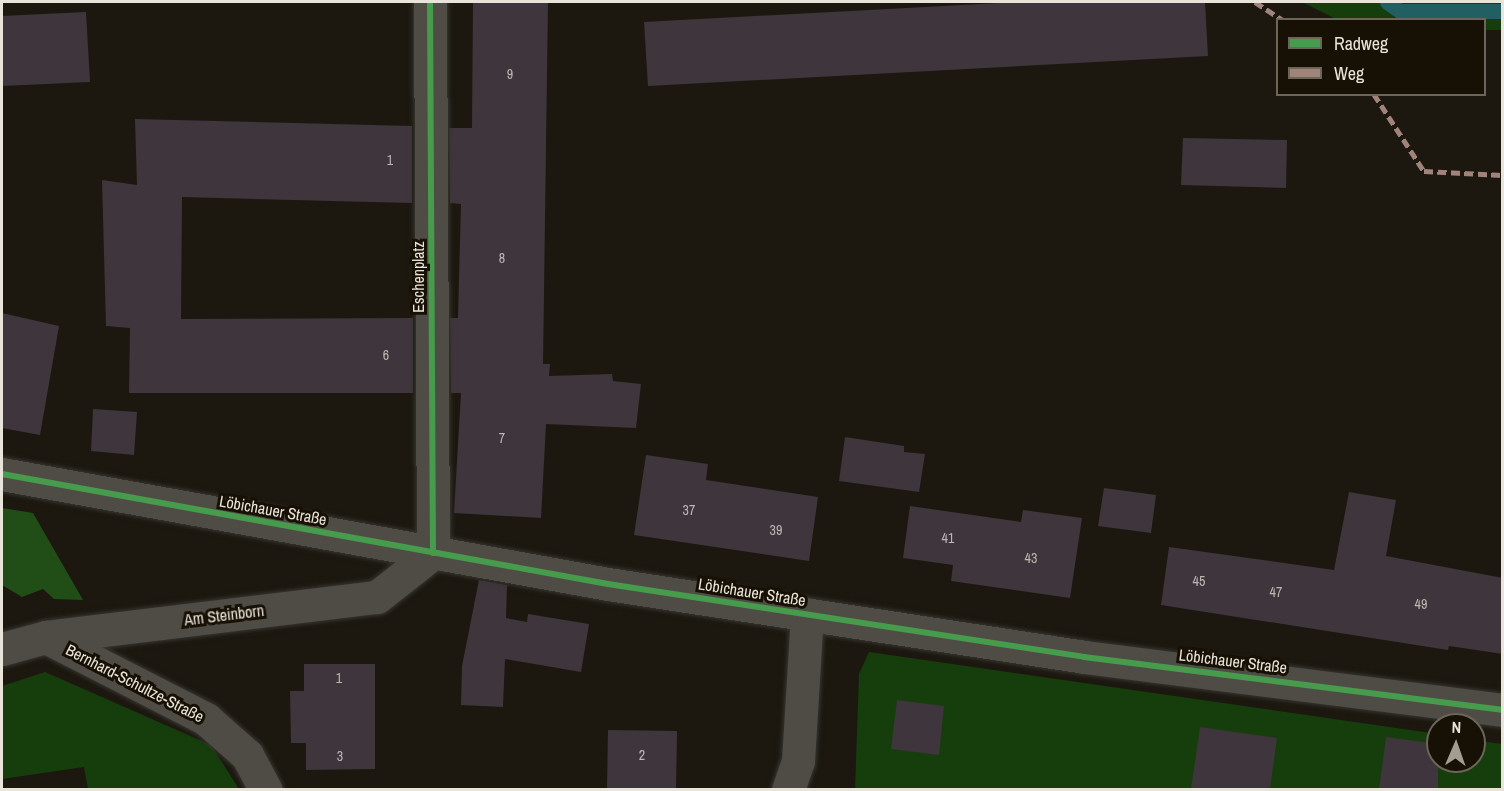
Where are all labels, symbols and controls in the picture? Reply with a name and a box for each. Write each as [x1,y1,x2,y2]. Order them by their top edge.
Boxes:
legend [1276,18,1486,96]
text: Radweg [1334,31,1388,56]
text: Weg [1334,61,1364,86]
house number: 9 [507,66,513,82]
house number: 1 [387,152,393,168]
street label: Eschenplatz [408,241,428,313]
house number: 8 [499,250,505,266]
house number: 6 [383,347,389,363]
house number: 7 [499,430,505,446]
street label: Löbichauer Straße [218,491,328,529]
house number: 37 [683,502,695,518]
house number: 39 [770,522,782,538]
house number: 41 [942,530,954,546]
house number: 43 [1025,550,1037,566]
house number: 45 [1193,573,1205,589]
street label: Löbichauer Straße [697,574,807,610]
house number: 47 [1270,584,1282,600]
house number: 49 [1415,596,1427,612]
street label: Am Steinborn [183,601,265,629]
street label: Bernhard-Schultze-Straße [63,640,207,726]
street label: Löbichauer Straße [1178,645,1288,677]
house number: 1 [336,670,342,686]
north arrow [1426,713,1486,773]
text: N [1451,716,1462,738]
house number: 2 [639,747,645,763]
house number: 3 [337,748,343,764]

